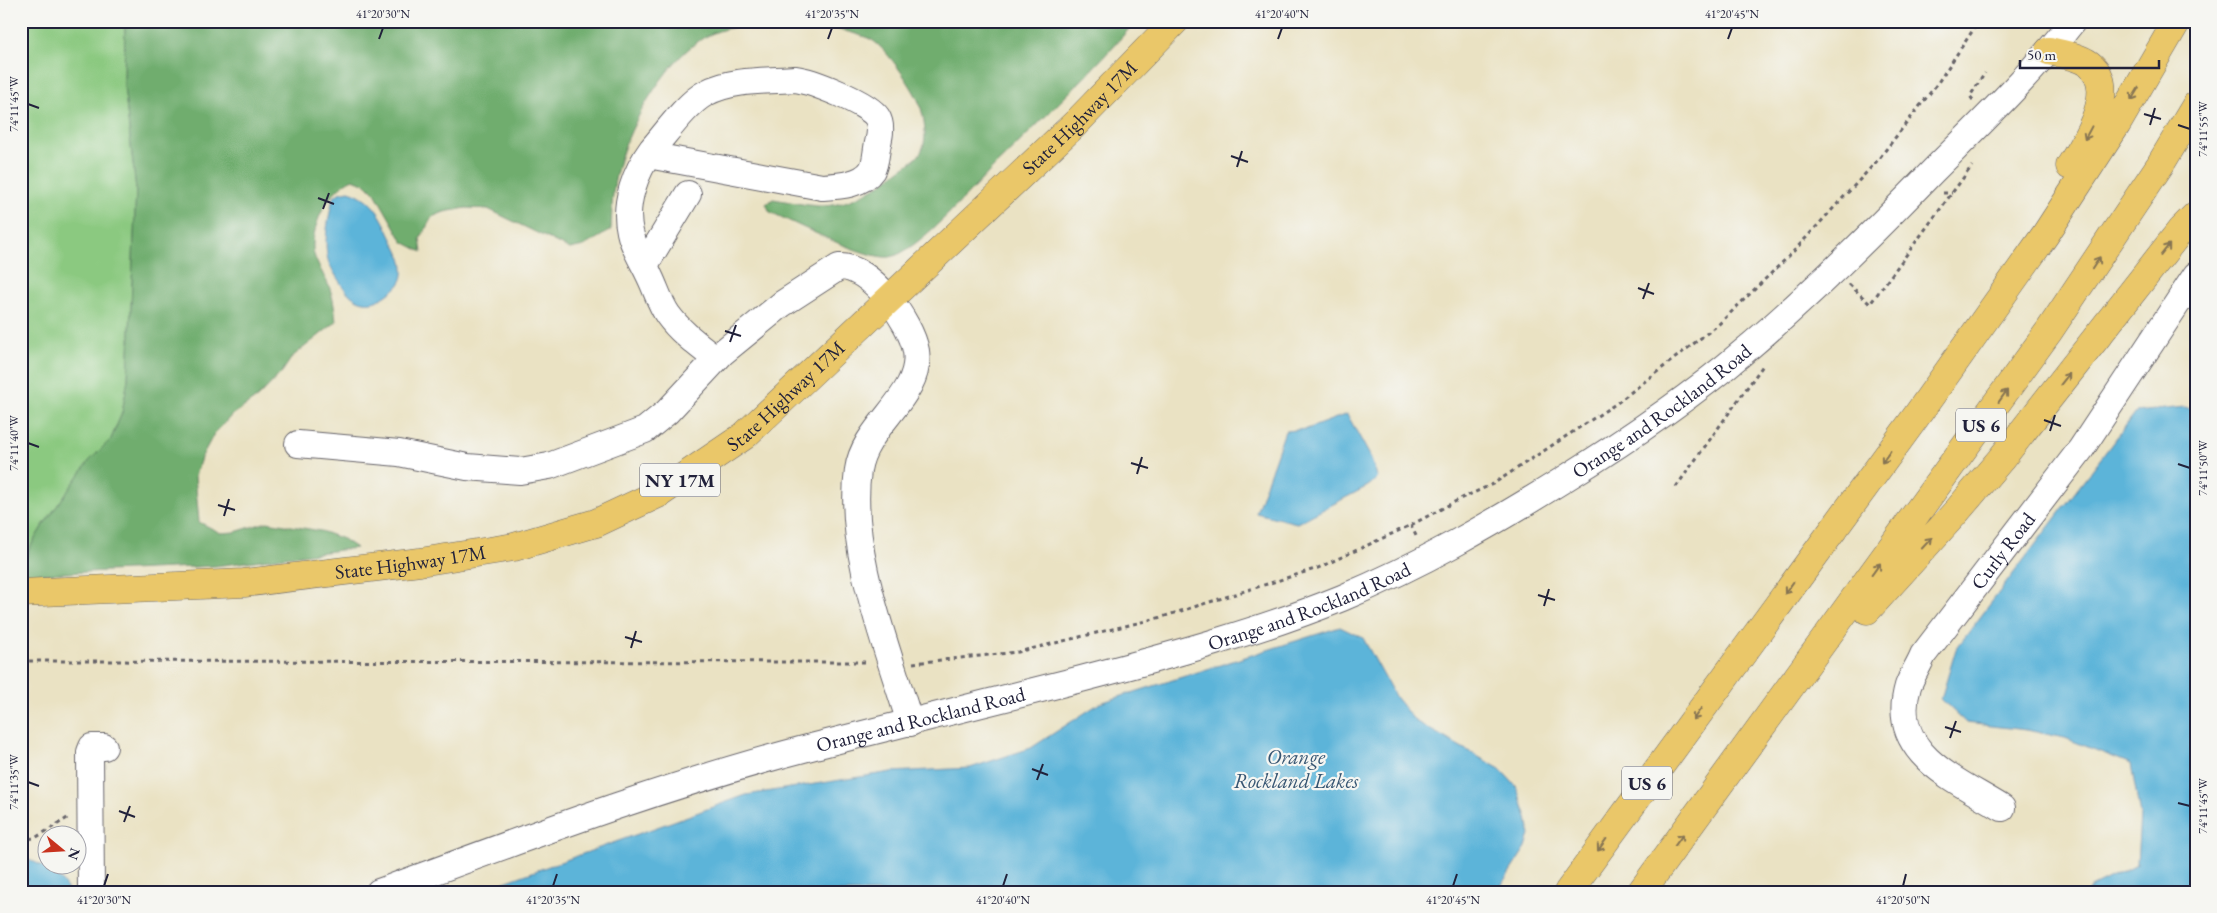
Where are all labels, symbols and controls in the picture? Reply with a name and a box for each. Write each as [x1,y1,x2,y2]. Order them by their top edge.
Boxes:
text: 41°20'30"N [356,6,410,22]
text: 41°20'35"N [805,6,859,22]
text: 41°20'40"N [1255,6,1309,22]
text: 41°20'45"N [1705,6,1759,22]
scale bar [2020,38,2158,70]
text: 50 m [2027,45,2056,64]
street label: State Highway 17M [1016,55,1143,180]
text: 74°11'45"W [6,75,22,132]
one-way arrow [2130,86,2140,101]
text: 74°11'55"W [2195,100,2211,157]
one-way arrow [2083,126,2093,141]
one-way arrow [2159,244,2170,257]
one-way arrow [2091,256,2101,270]
street label: State Highway 17M [721,335,850,457]
street label: Orange and Rockland Road [1567,337,1757,484]
one-way arrow [2059,372,2070,385]
one-way arrow [1998,389,2008,403]
road number: US 6 [1956,408,2006,442]
text: 74°11'40"W [6,414,22,471]
text: 74°11'50"W [2195,439,2211,496]
one-way arrow [1880,450,1891,463]
road number: NY 17M [640,464,720,496]
street label: Curly Road [1965,506,2041,595]
one-way arrow [1921,537,1933,550]
street label: State Highway 17M [333,539,488,585]
street label: Orange and Rockland Road [1205,555,1415,656]
one-way arrow [1871,562,1881,576]
one-way arrow [1784,581,1795,594]
street label: Orange and Rockland Road [813,681,1029,758]
one-way arrow [1692,707,1702,721]
water label: Orange Rockland Lakes [1234,743,1359,794]
text: 74°11'35"W [6,753,22,810]
road number: US 6 [1622,766,1672,800]
text: 74°11'45"W [2195,777,2211,834]
north arrow [38,826,88,876]
one-way arrow [1673,834,1684,848]
one-way arrow [1597,838,1607,852]
text: N [64,846,85,863]
text: 41°20'30"N [77,892,131,908]
text: 41°20'35"N [526,892,580,908]
text: 41°20'40"N [976,892,1030,908]
text: 41°20'45"N [1426,892,1480,908]
text: 41°20'50"N [1876,892,1930,908]

